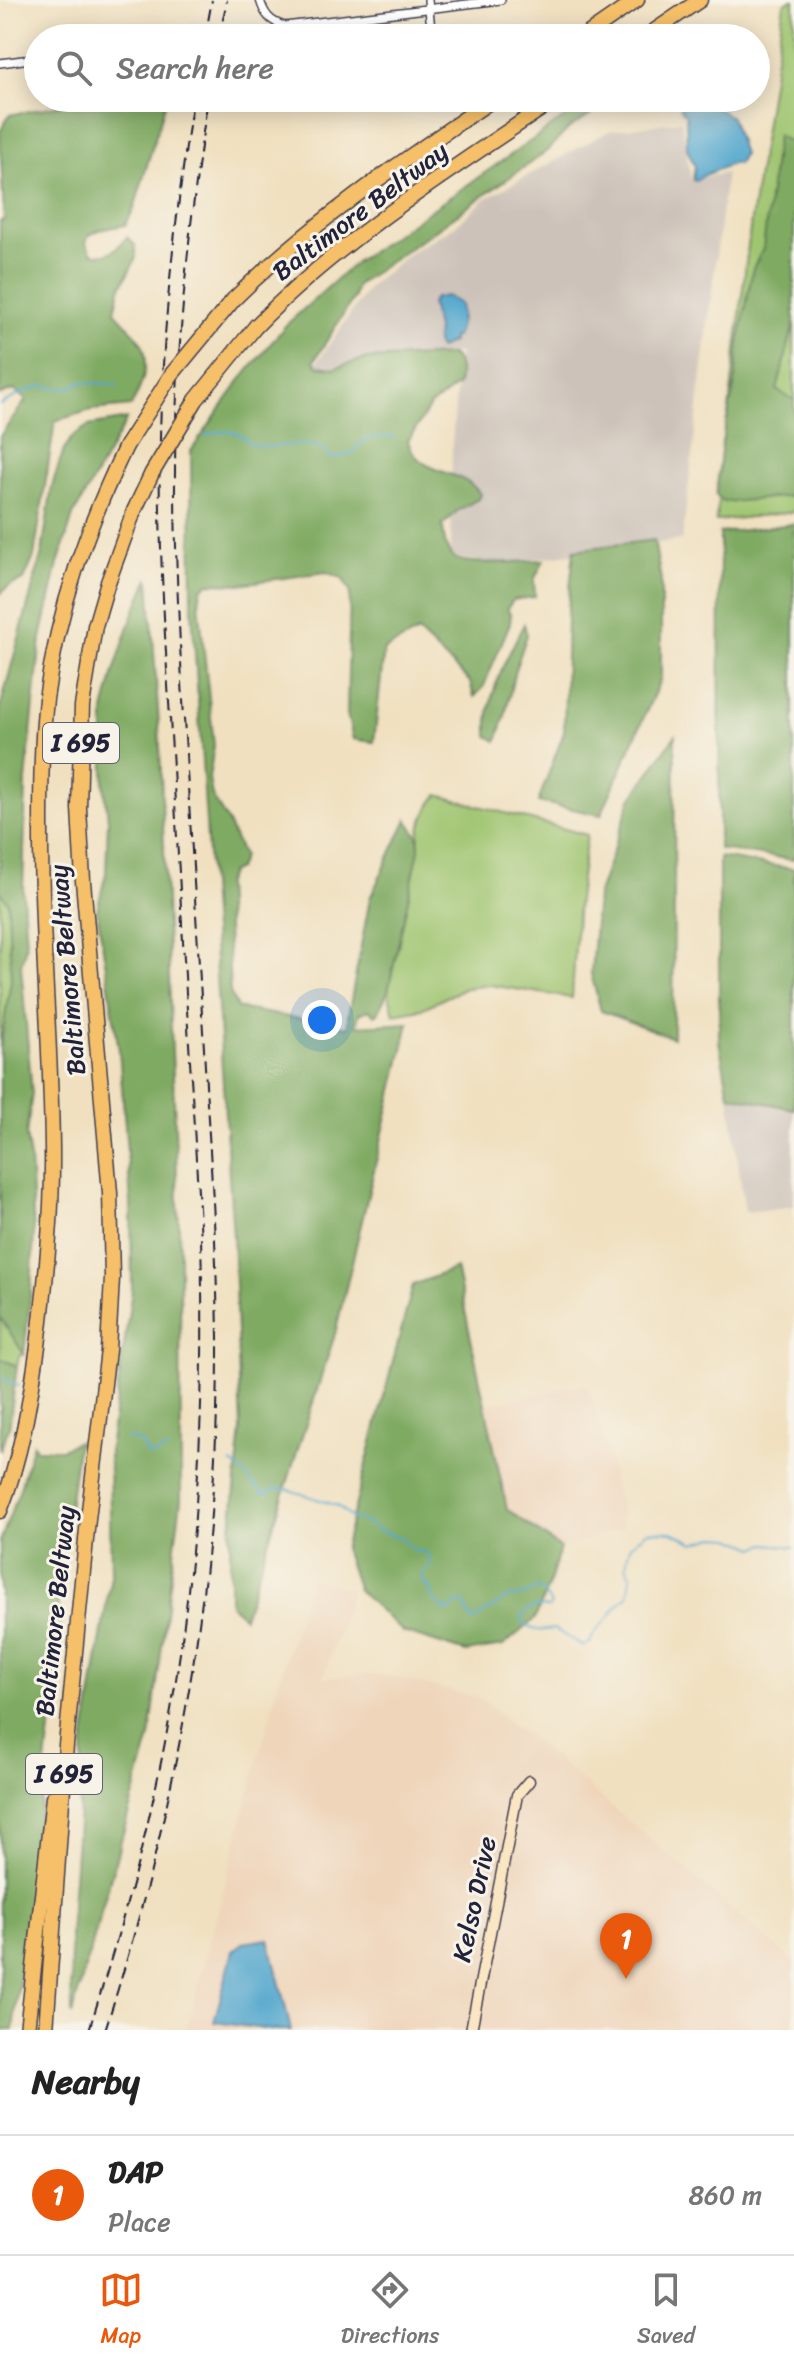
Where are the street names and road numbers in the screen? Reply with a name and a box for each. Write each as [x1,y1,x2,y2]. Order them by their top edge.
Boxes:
street label: Baltimore Beltway [262,129,459,293]
road number: I 695 [43,723,119,763]
street label: Baltimore Beltway [35,862,99,1077]
street label: Baltimore Beltway [21,1503,89,1718]
road number: I 695 [26,1754,102,1794]
street label: Kelso Drive [438,1832,510,1966]

